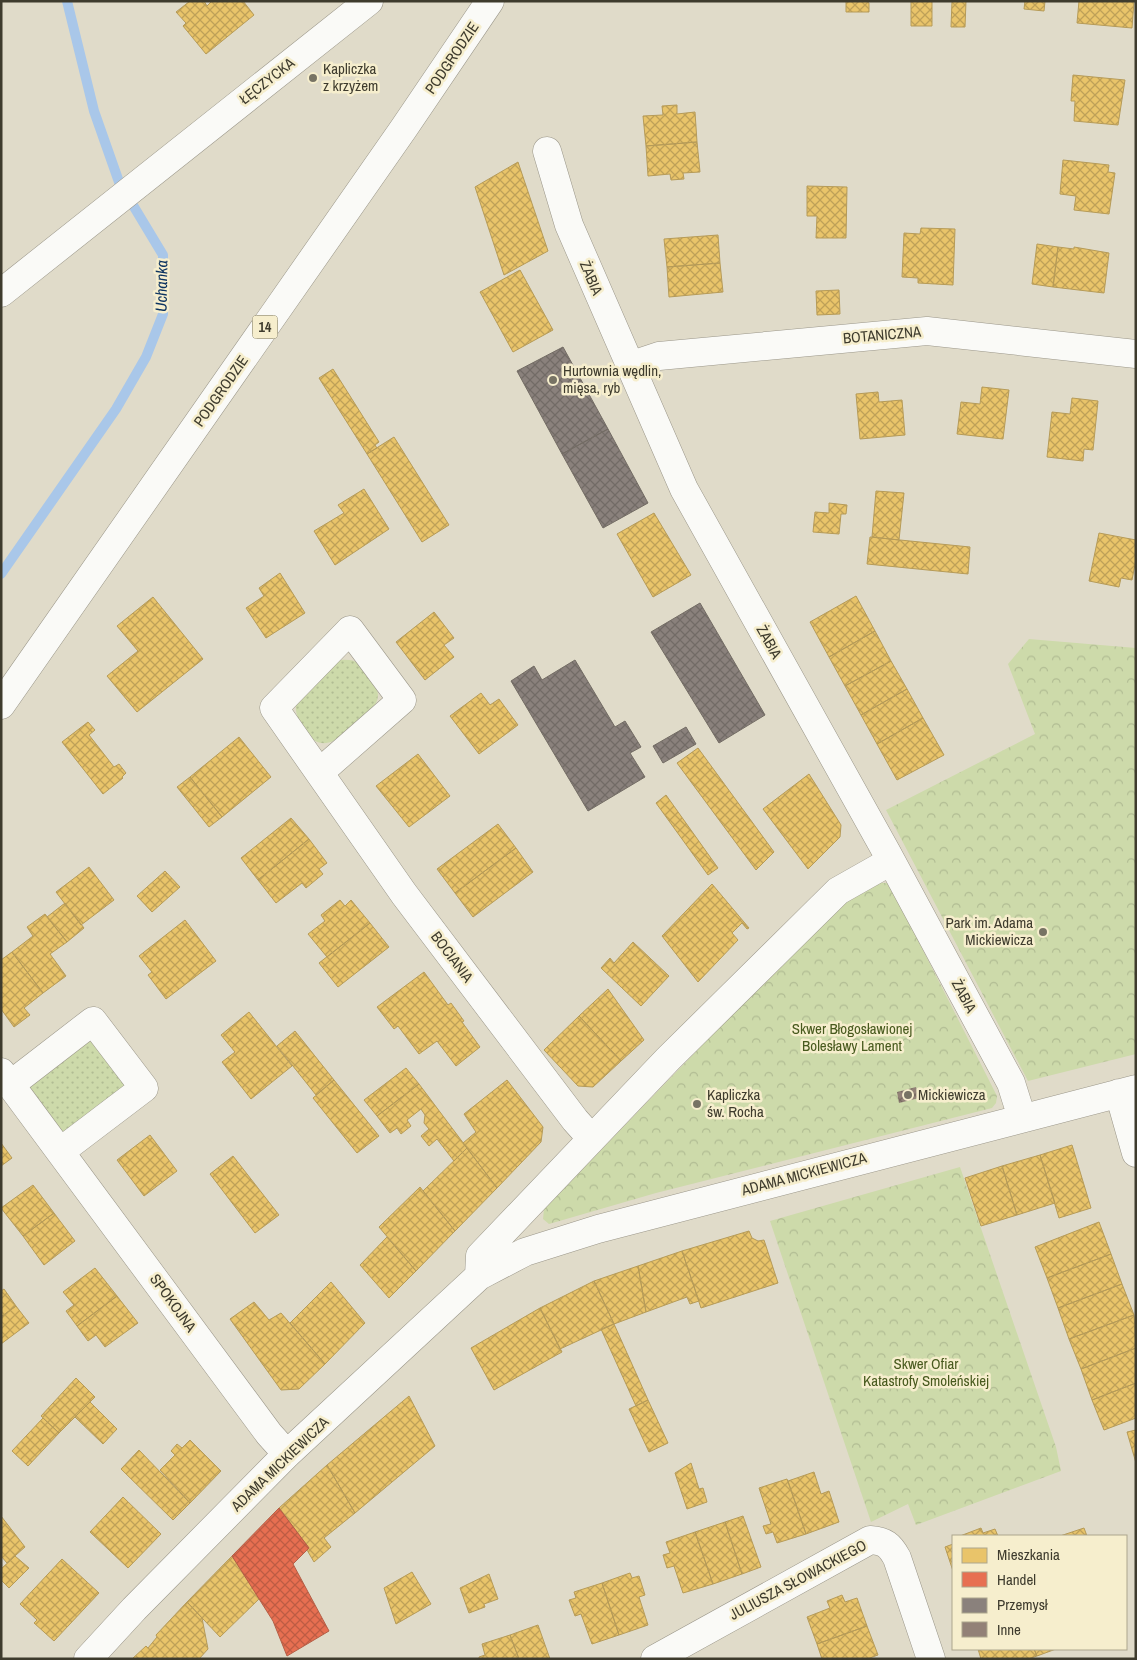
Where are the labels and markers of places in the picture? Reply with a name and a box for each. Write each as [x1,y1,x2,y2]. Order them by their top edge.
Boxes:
place label: Kapliczka z krzyżem [323,58,378,96]
marker: Kapliczka z krzyżem [307,72,319,84]
place label: Hurtownia wędlin, mięsa, ryb [563,360,661,398]
marker: Hurtownia wędlin, mięsa, ryb [547,374,559,386]
place label: Park im. Adama Mickiewicza [945,912,1033,950]
marker: Park im. Adama Mickiewicza [1037,926,1049,938]
place label: Kapliczka św. Rocha [707,1084,764,1122]
place label: Mickiewicza [918,1084,986,1105]
marker: Mickiewicza [902,1089,914,1101]
marker: Kapliczka św. Rocha [691,1098,703,1110]

